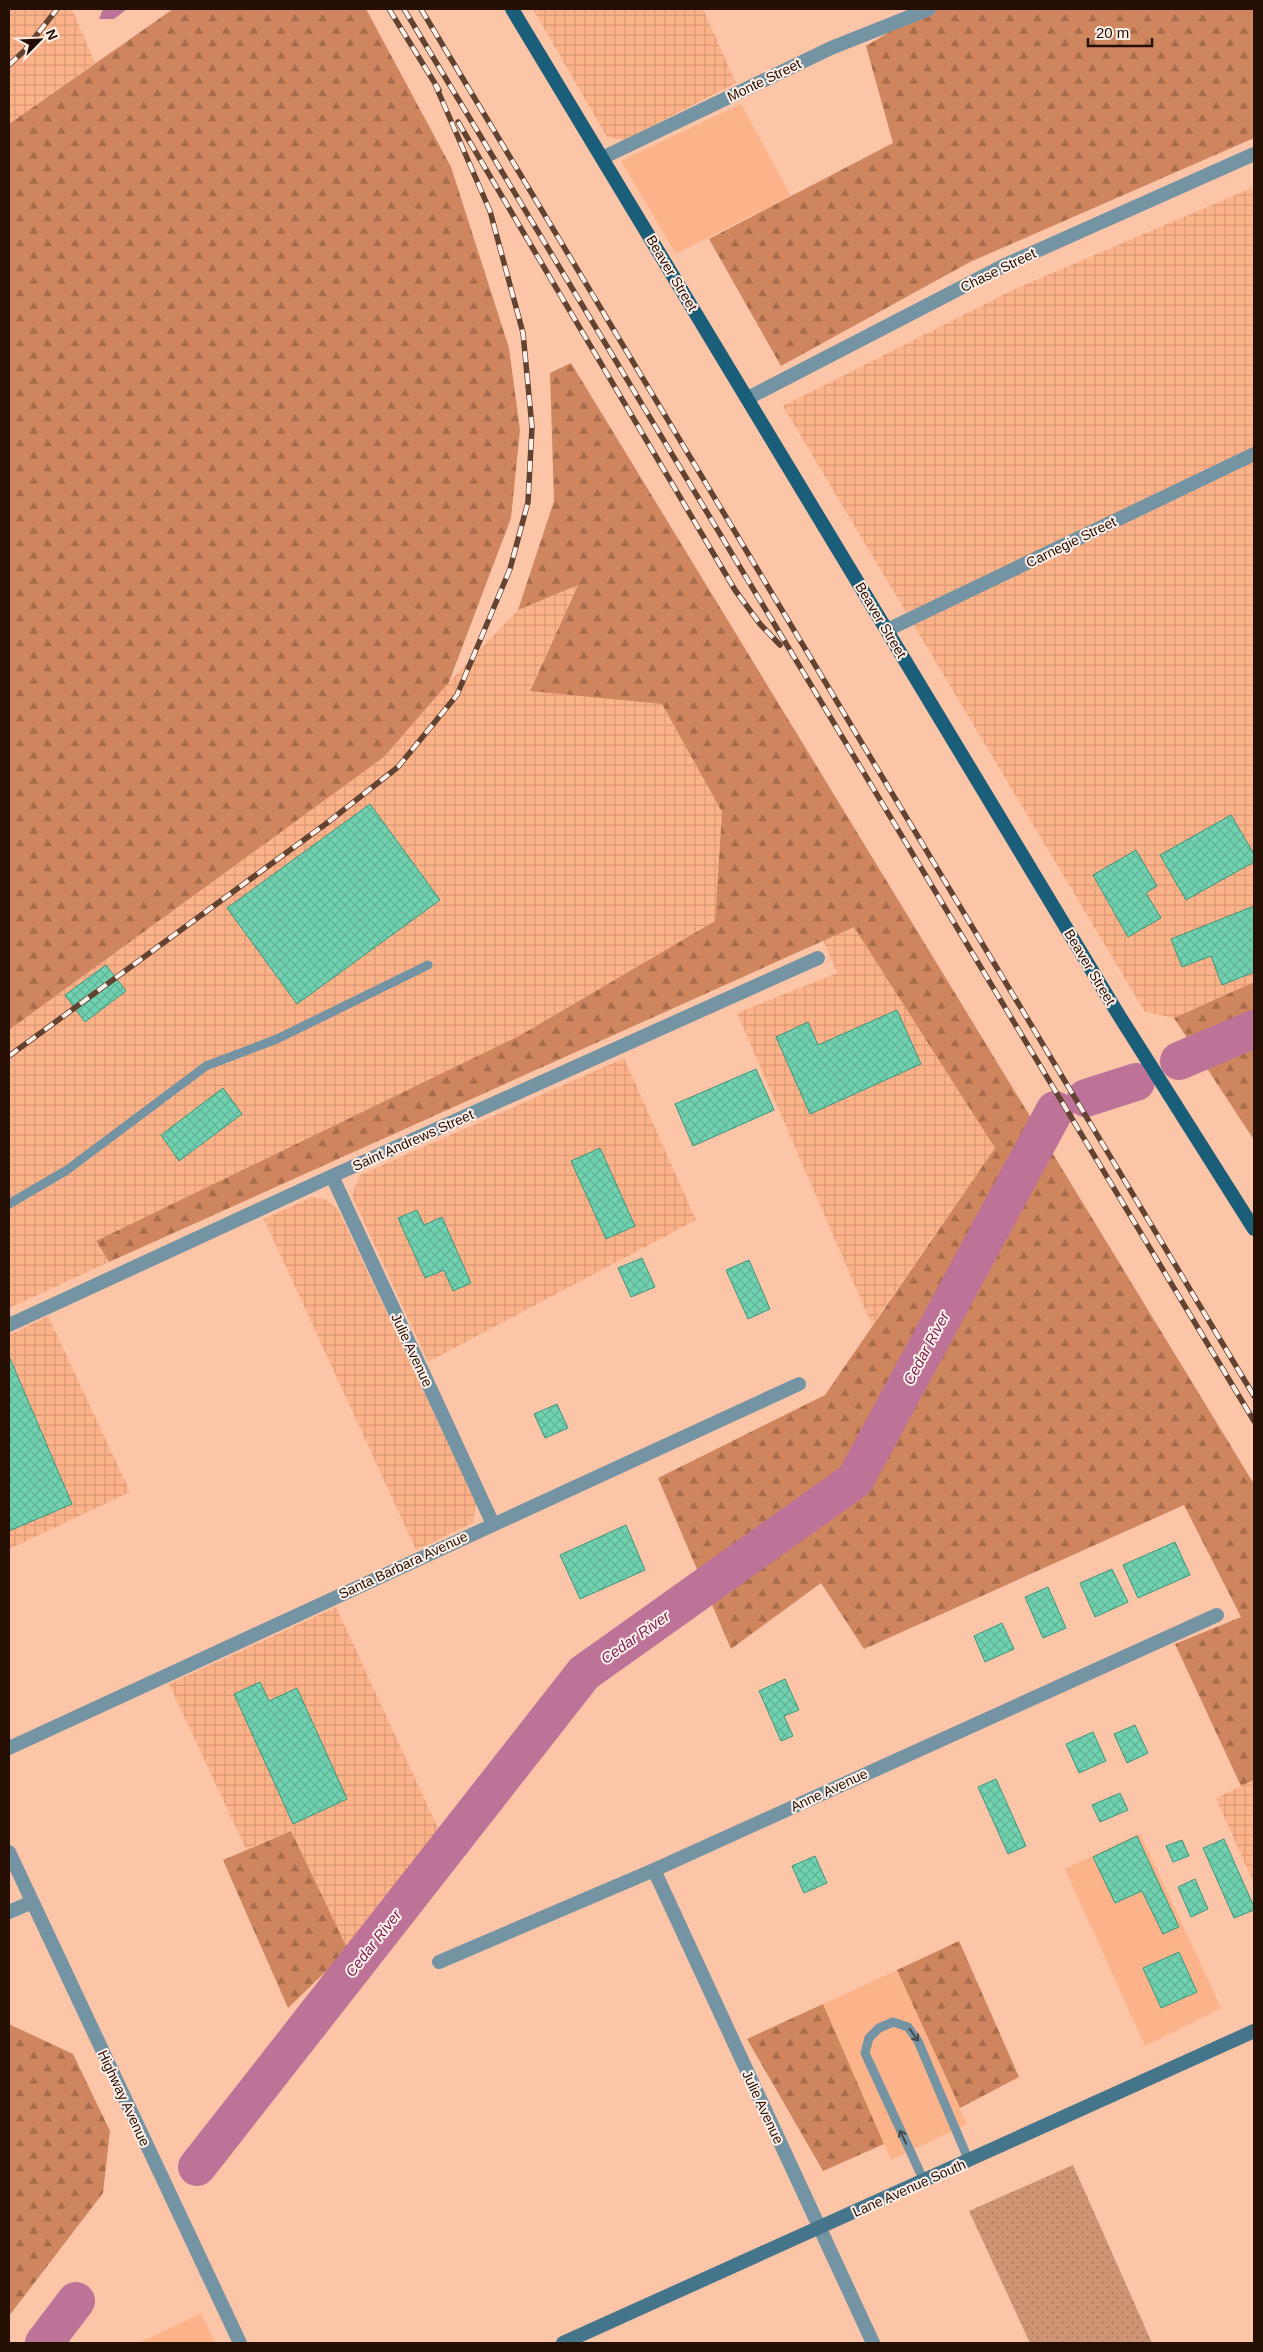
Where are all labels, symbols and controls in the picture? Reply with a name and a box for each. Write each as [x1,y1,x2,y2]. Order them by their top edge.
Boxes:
north arrow [15,15,65,65]
scale bar [1088,15,1152,47]
text: 20 m [1096,24,1129,41]
text: N [43,27,61,43]
street label: Monte Street [724,55,804,105]
street label: Beaver Street [643,232,701,314]
street label: Chase Street [958,245,1038,295]
street label: Carnegie Street [1023,513,1119,571]
street label: Beaver Street [852,579,910,661]
street label: Beaver Street [1061,926,1119,1008]
street label: Saint Andrews Street [350,1106,476,1174]
water label: Cedar River [900,1308,953,1387]
street label: Julie Avenue [388,1311,436,1389]
street label: Santa Barbara Avenue [336,1528,470,1602]
water label: Cedar River [597,1607,673,1667]
street label: Anne Avenue [788,1765,870,1815]
water label: Cedar River [342,1905,405,1980]
one-way arrow [909,2028,919,2042]
street label: Highway Avenue [95,2047,153,2149]
street label: Julie Avenue [739,2068,787,2146]
one-way arrow [897,2130,907,2145]
street label: Lane Avenue South [850,2156,968,2220]

